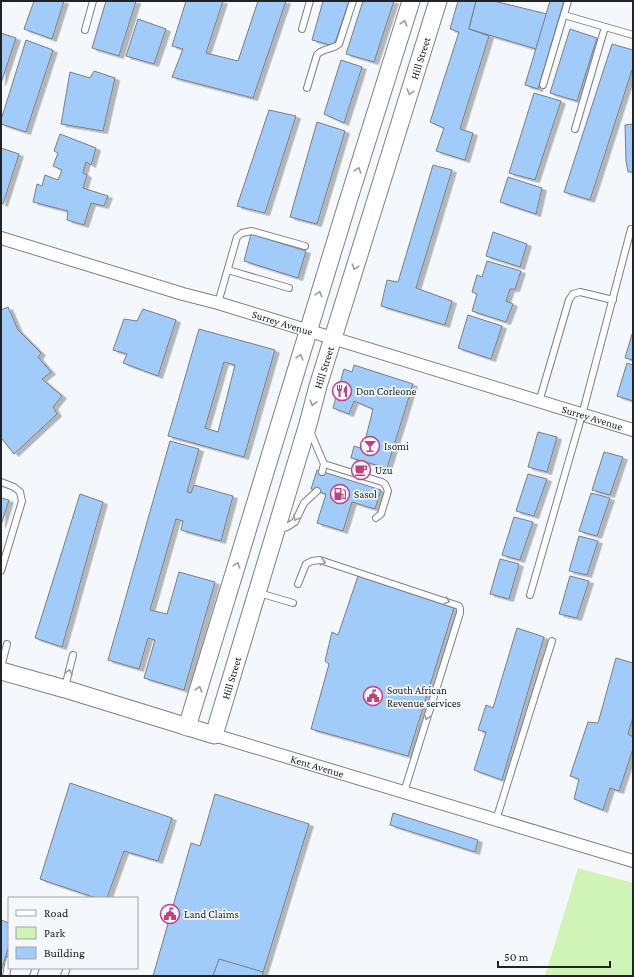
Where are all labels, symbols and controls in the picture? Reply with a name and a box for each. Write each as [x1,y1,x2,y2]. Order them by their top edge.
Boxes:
one-way arrow [399,20,408,27]
street label: Hill Street [408,35,433,81]
one-way arrow [406,88,415,95]
one-way arrow [353,166,361,173]
one-way arrow [351,263,360,270]
one-way arrow [314,291,323,298]
street label: Surrey Avenue [251,308,315,338]
street label: Hill Street [312,344,336,390]
one-way arrow [295,354,304,361]
restaurant icon: Don Corleone [331,380,353,402]
place label: Don Corleone [356,385,417,397]
one-way arrow [309,399,318,406]
street label: Surrey Avenue [560,403,624,433]
bar icon: Isomi [359,435,381,457]
place label: Isomi [384,440,409,452]
cafe icon: Uzu [350,459,372,481]
place label: Uzu [375,464,393,476]
fuel station icon: Sasol [329,483,351,505]
place label: Sasol [354,488,377,500]
one-way arrow [294,514,301,521]
one-way arrow [320,557,326,565]
one-way arrow [232,562,241,569]
one-way arrow [443,596,450,605]
street label: Hill Street [219,655,243,701]
one-way arrow [64,669,73,676]
place label: South African Revenue services [387,684,461,709]
public building icon: South African Revenue services [362,685,384,707]
one-way arrow [194,686,203,693]
one-way arrow [423,714,432,721]
street label: Kent Avenue [289,752,346,780]
legend [8,897,138,969]
public building icon: Land Claims [159,903,181,925]
text: Road [44,906,69,920]
place label: Land Claims [184,908,239,920]
text: Park [44,926,66,940]
scale bar [498,943,610,969]
text: Building [44,946,85,960]
text: 50 m [504,950,529,964]

